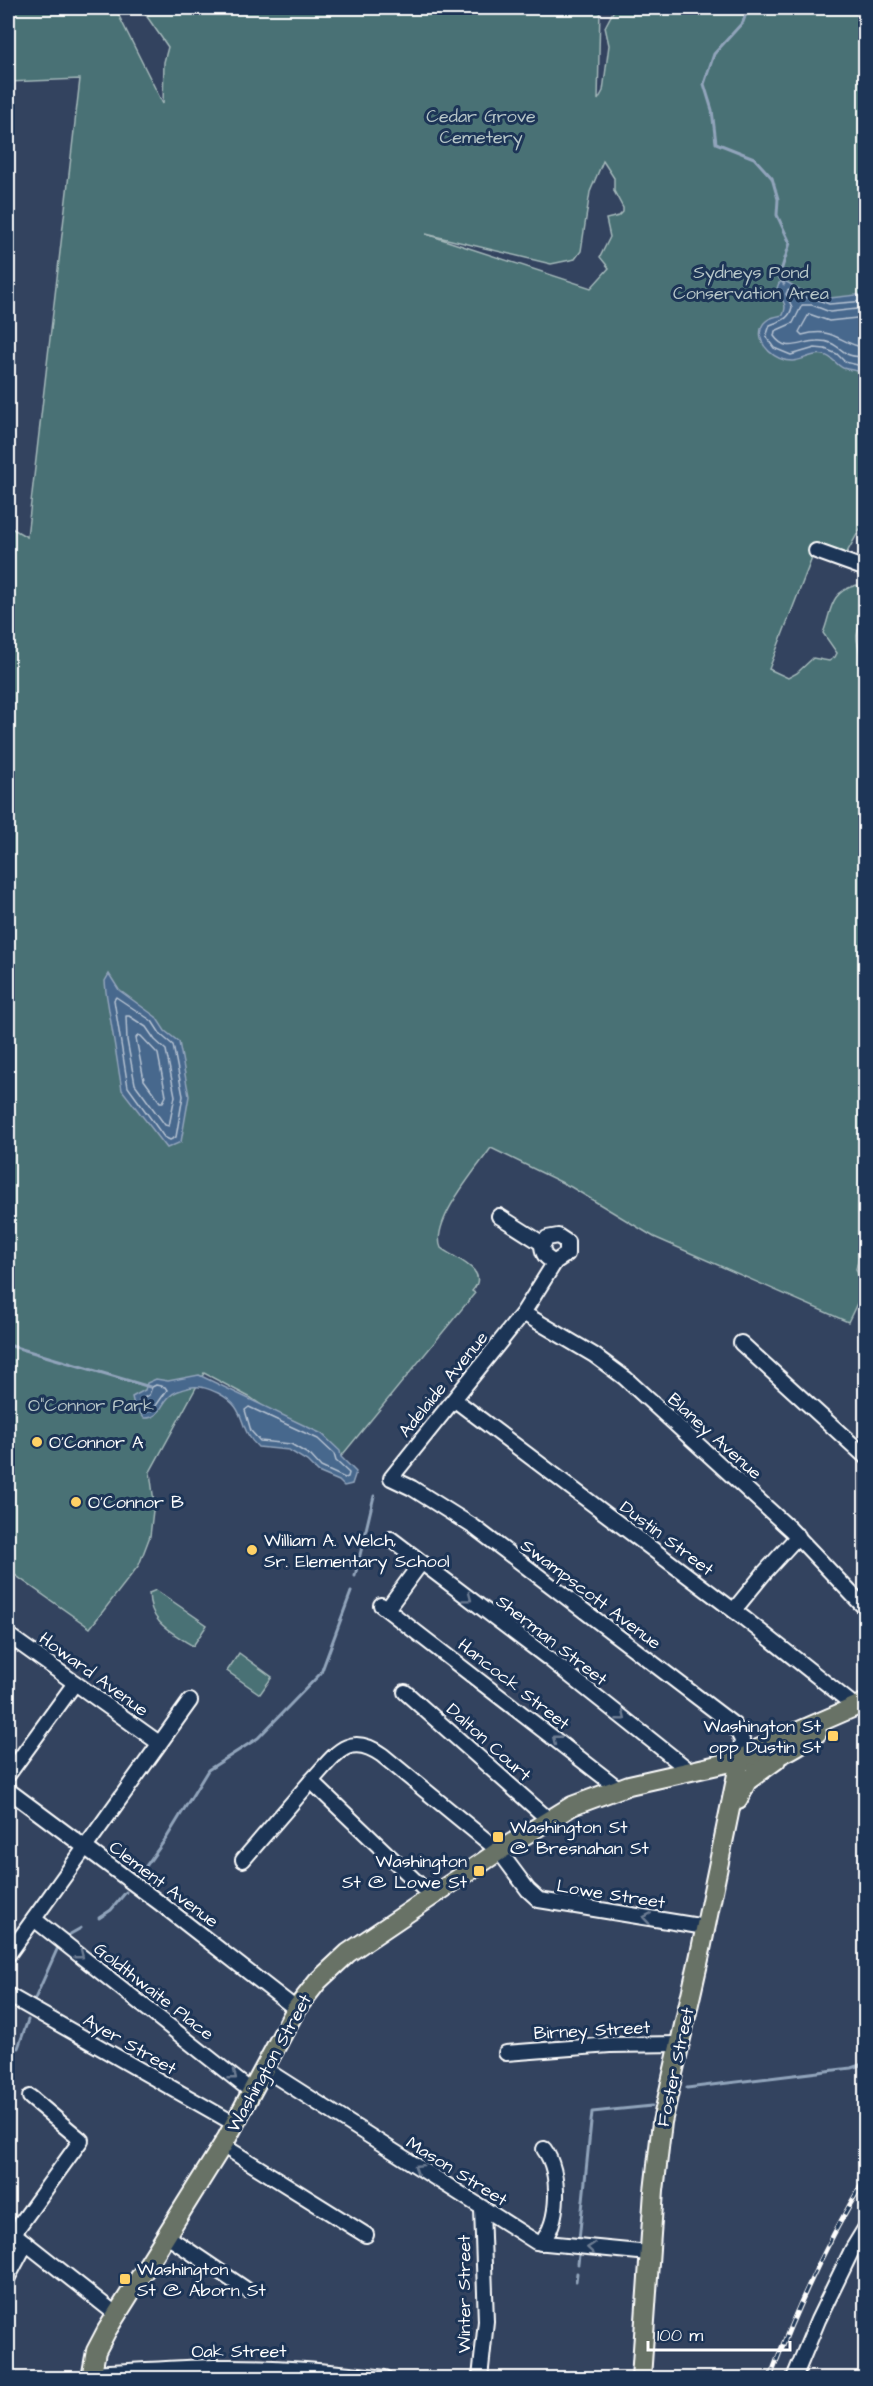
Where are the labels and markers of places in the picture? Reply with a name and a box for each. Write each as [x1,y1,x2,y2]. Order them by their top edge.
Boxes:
place label: O'Connor A [49,1430,144,1455]
marker: O'Connor A [30,1435,44,1449]
place label: O'Connor B [88,1490,184,1515]
marker: O'Connor B [69,1495,83,1509]
place label: William A. Welch, Sr. Elementary School [264,1528,450,1575]
marker: William A. Welch, Sr. Elementary School [245,1543,259,1557]
place label: Washington St opp Dustin St [704,1714,822,1760]
marker: Washington St opp Dustin St [826,1729,840,1743]
place label: Washington St @ Bresnahan St [510,1815,649,1861]
marker: Washington St @ Bresnahan St [491,1830,505,1844]
place label: Washington St @ Lowe St [342,1849,468,1895]
marker: Washington St @ Lowe St [472,1864,486,1878]
place label: Washington St @ Aborn St [137,2257,267,2303]
marker: Washington St @ Aborn St [118,2272,132,2286]

